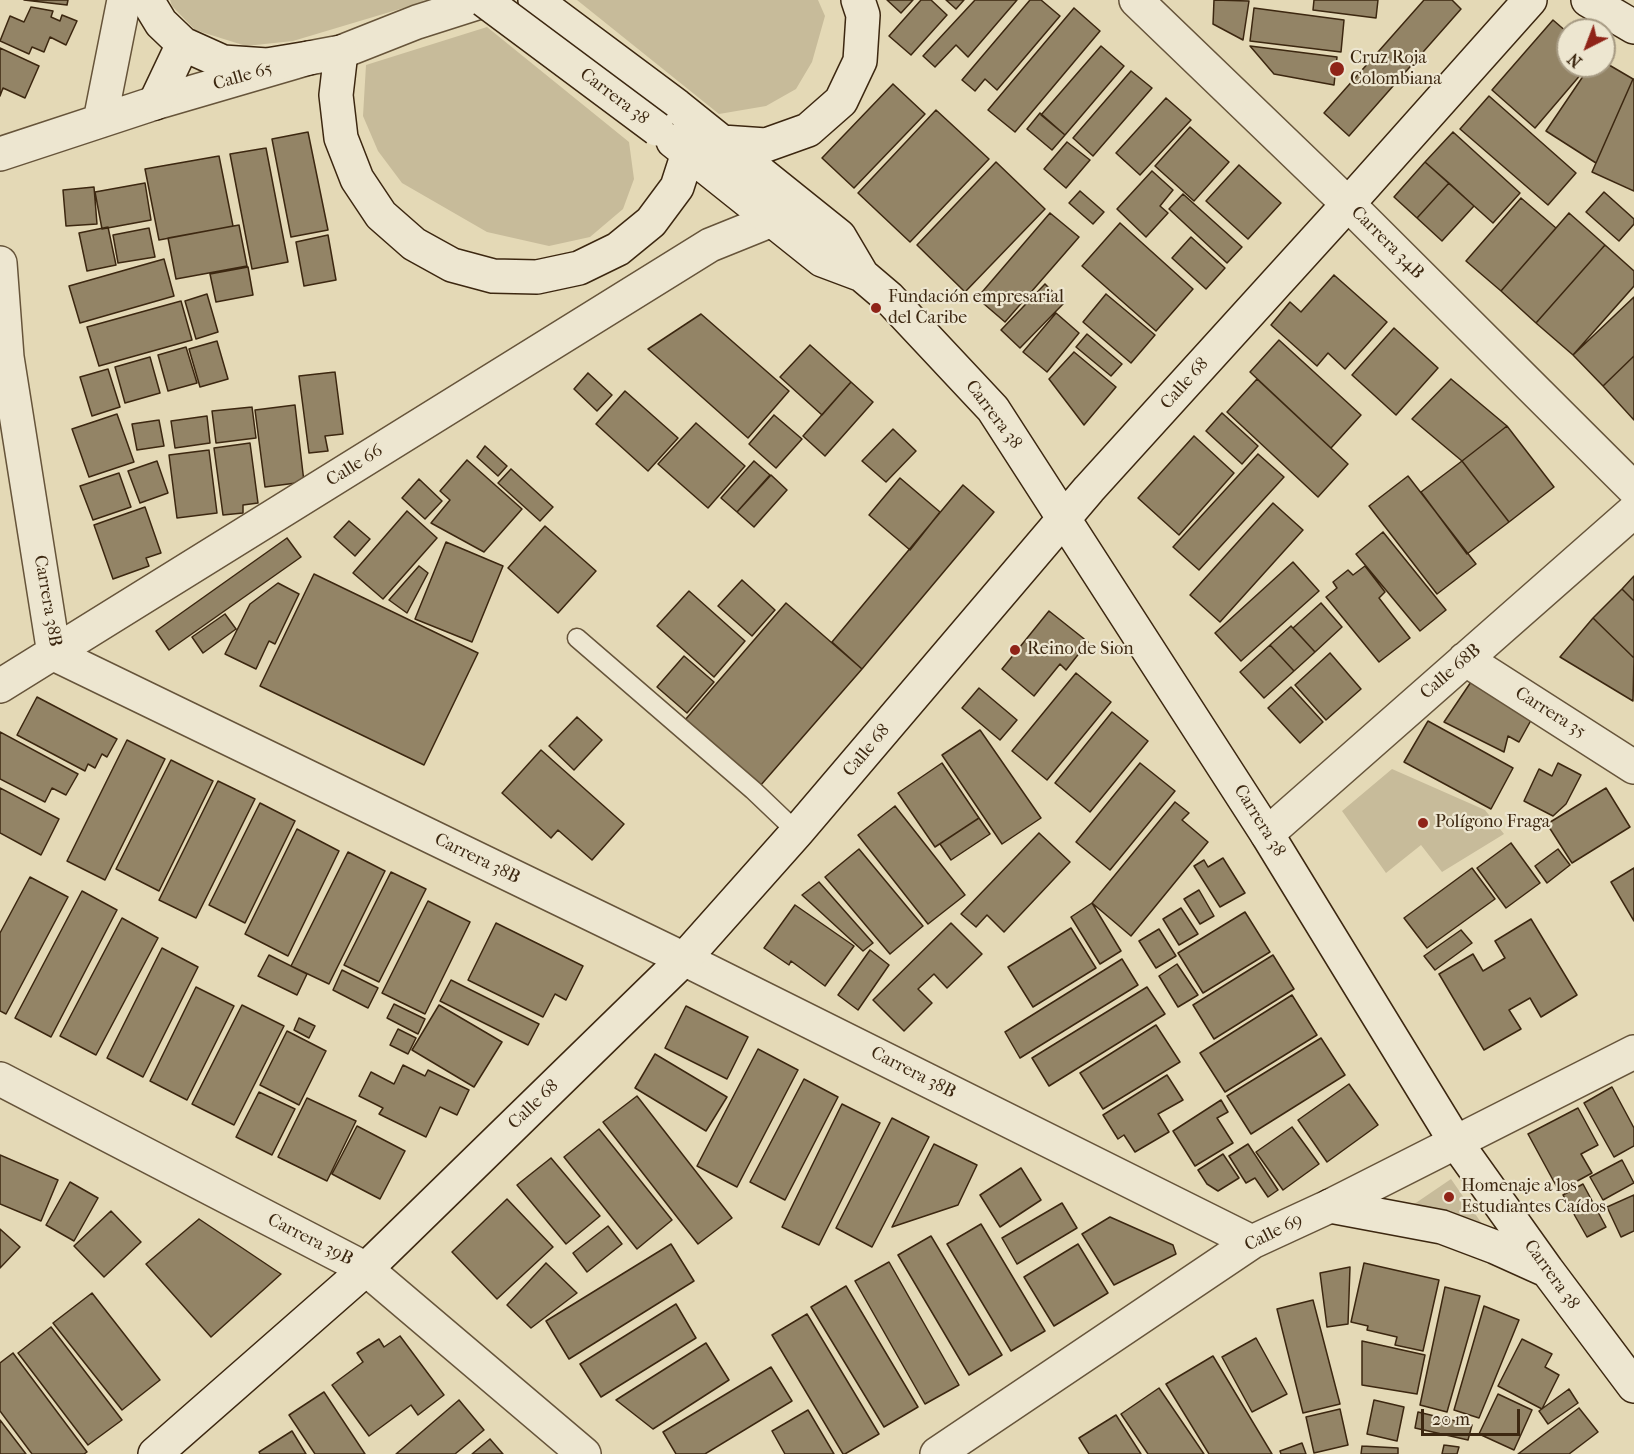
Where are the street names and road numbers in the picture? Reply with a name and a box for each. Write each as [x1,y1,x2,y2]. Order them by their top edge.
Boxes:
street label: Calle 65 [211,58,275,96]
street label: Carrera 38 [575,64,653,130]
street label: Carrera 34B [1346,202,1428,284]
street label: Calle 68 [1156,354,1214,414]
street label: Carrera 38 [960,376,1026,454]
street label: Calle 66 [323,440,387,492]
street label: Carrera 38B [28,554,66,648]
street label: Calle 68B [1416,640,1486,704]
street label: Carrera 35 [1511,683,1589,743]
street label: Calle 68 [839,720,895,782]
street label: Carrera 38 [1228,781,1290,861]
street label: Carrera 38B [431,829,523,889]
street label: Carrera 38B [867,1042,959,1104]
street label: Calle 68 [504,1076,564,1134]
street label: Carrera 39B [264,1209,356,1271]
street label: Calle 69 [1241,1209,1307,1257]
street label: Carrera 38 [1519,1236,1583,1314]

